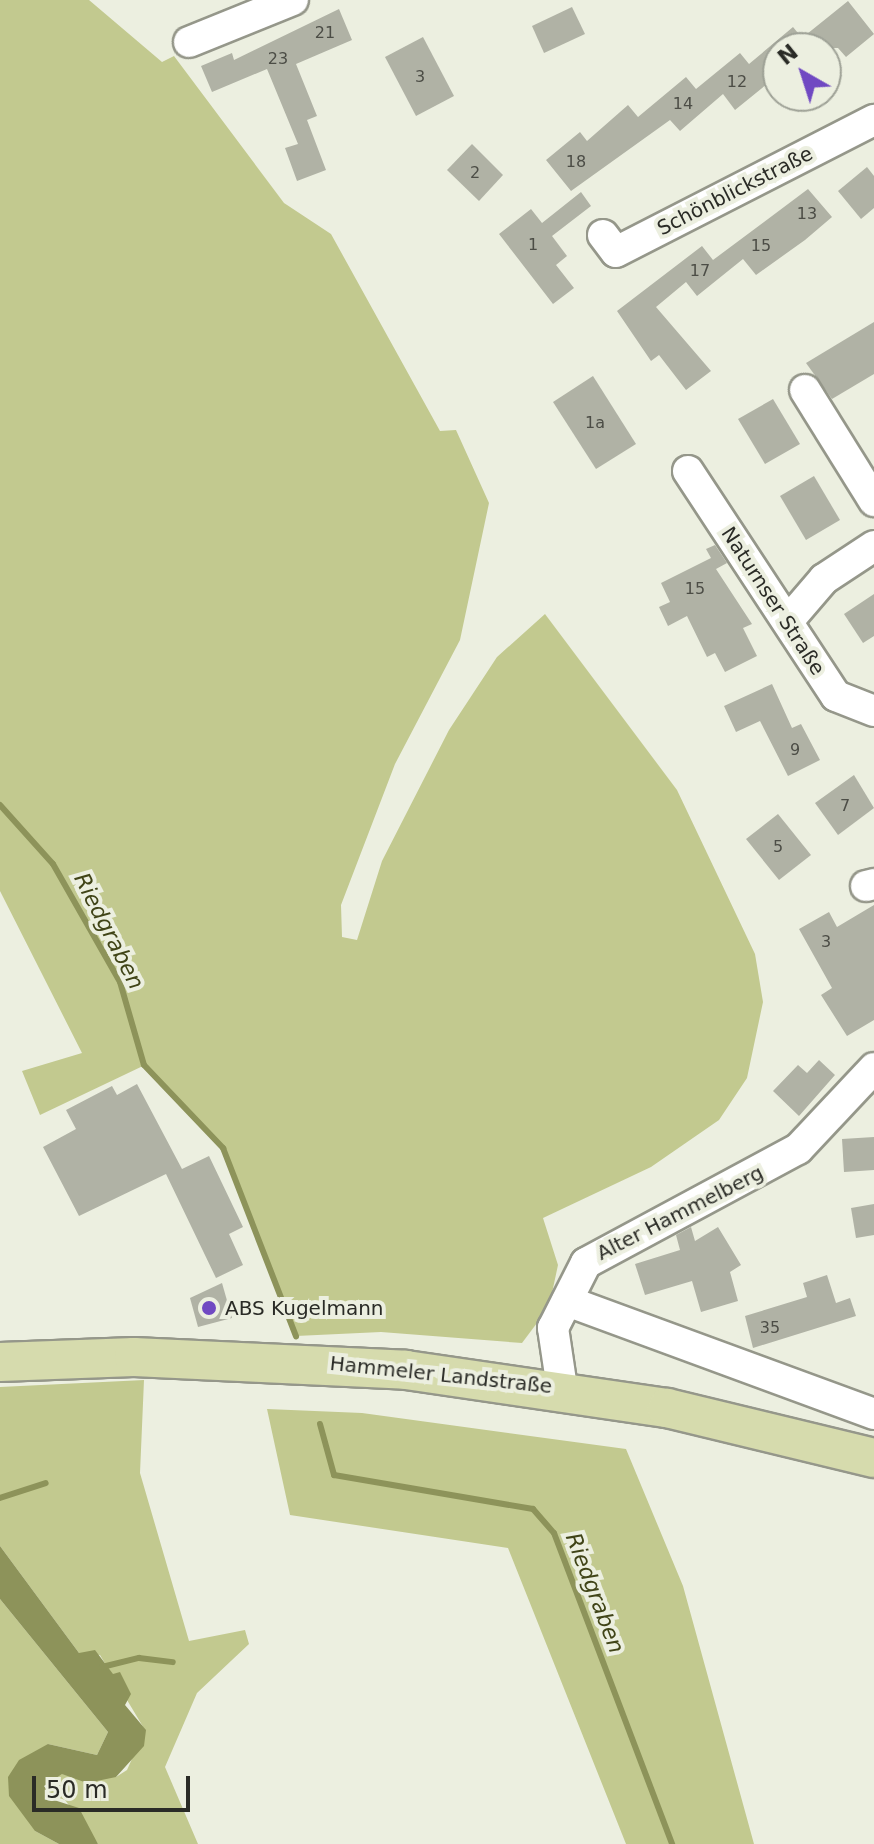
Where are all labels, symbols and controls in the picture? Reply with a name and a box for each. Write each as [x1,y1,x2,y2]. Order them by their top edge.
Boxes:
house number: 21 [315,23,335,43]
north arrow [762,32,842,112]
text: N [773,39,803,70]
house number: 23 [268,49,288,69]
house number: 3 [415,67,425,87]
house number: 12 [727,72,747,92]
house number: 14 [673,94,693,114]
street label: Schönblickstraße [653,141,817,241]
house number: 18 [566,152,586,172]
house number: 2 [470,163,480,183]
house number: 13 [797,204,817,224]
house number: 1 [528,235,538,255]
house number: 15 [751,236,771,256]
house number: 17 [690,261,710,281]
house number: 1a [585,413,605,433]
street label: Naturnser Straße [716,523,830,679]
house number: 15 [685,579,705,599]
house number: 9 [790,740,800,760]
house number: 7 [840,796,850,816]
house number: 5 [773,837,783,857]
water label: Riedgraben [68,869,150,993]
house number: 3 [821,932,831,952]
street label: Alter Hammelberg [593,1161,767,1265]
place label: ABS Kugelmann [225,1296,384,1320]
marker: ABS Kugelmann [200,1299,218,1317]
house number: 35 [760,1318,780,1338]
street label: Hammeler Landstraße [329,1351,553,1399]
water label: Riedgraben [560,1529,630,1657]
scale bar [36,1760,194,1810]
text: 50 m [46,1776,108,1804]

